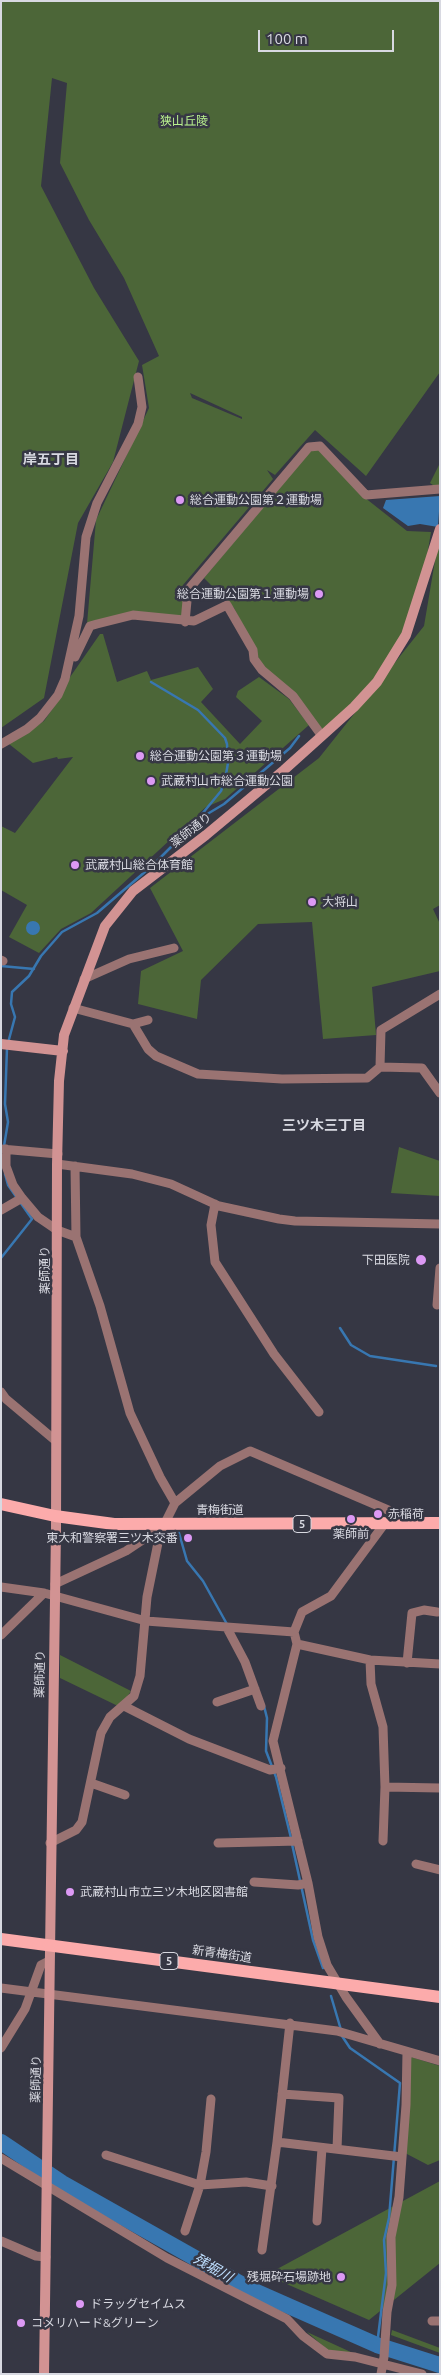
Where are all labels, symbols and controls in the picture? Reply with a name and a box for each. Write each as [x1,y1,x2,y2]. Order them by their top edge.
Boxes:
scale bar [261,20,397,52]
text: 100 m [266,30,308,47]
park label: 狭山丘陵 [160,114,208,128]
district label: 岸五丁目 [23,451,79,467]
place label: 総合運動公園第２運動場 [190,493,322,507]
marker: 総合運動公園第２運動場 [174,494,186,506]
place label: 総合運動公園第１運動場 [177,587,309,601]
marker: 総合運動公園第１運動場 [313,588,325,600]
place label: 総合運動公園第３運動場 [150,749,282,763]
marker: 総合運動公園第３運動場 [134,750,146,762]
place label: 武蔵村山市総合運動公園 [161,774,293,788]
marker: 武蔵村山市総合運動公園 [145,775,157,787]
street label: 薬師通り [168,810,214,850]
place label: 武蔵村山総合体育館 [85,858,193,872]
marker: 武蔵村山総合体育館 [69,859,81,871]
place label: 大将山 [322,895,358,909]
marker: 大将山 [306,896,318,908]
district label: 三ツ木三丁目 [282,1117,366,1133]
street label: 薬師通り [38,1246,52,1294]
place label: 下田医院 [362,1253,410,1267]
marker: 下田医院 [414,1253,428,1267]
street label: 青梅街道 [196,1503,244,1517]
place label: 赤稲荷 [388,1507,424,1521]
marker: 赤稲荷 [372,1508,384,1520]
marker: 薬師前 [345,1513,357,1525]
road number: 5 [293,1516,311,1532]
place label: 薬師前 [333,1527,369,1541]
place label: 東大和警察署三ツ木交番 [46,1531,178,1545]
marker: 東大和警察署三ツ木交番 [182,1532,194,1544]
street label: 薬師通り [32,1650,48,1698]
place label: 武蔵村山市立三ツ木地区図書館 [80,1885,248,1899]
marker: 武蔵村山市立三ツ木地区図書館 [64,1886,76,1898]
street label: 新青梅街道 [191,1943,253,1965]
road number: 5 [160,1952,178,1970]
street label: 薬師通り [28,2055,44,2103]
water label: 残堀川 [191,2250,235,2286]
place label: 残堀砕石場跡地 [247,2270,331,2284]
marker: 残堀砕石場跡地 [335,2271,347,2283]
place label: ドラッグセイムス [90,2297,186,2311]
marker: ドラッグセイムス [74,2298,86,2310]
place label: コメリハード&グリーン [31,2316,159,2330]
marker: コメリハード&グリーン [15,2317,27,2329]

